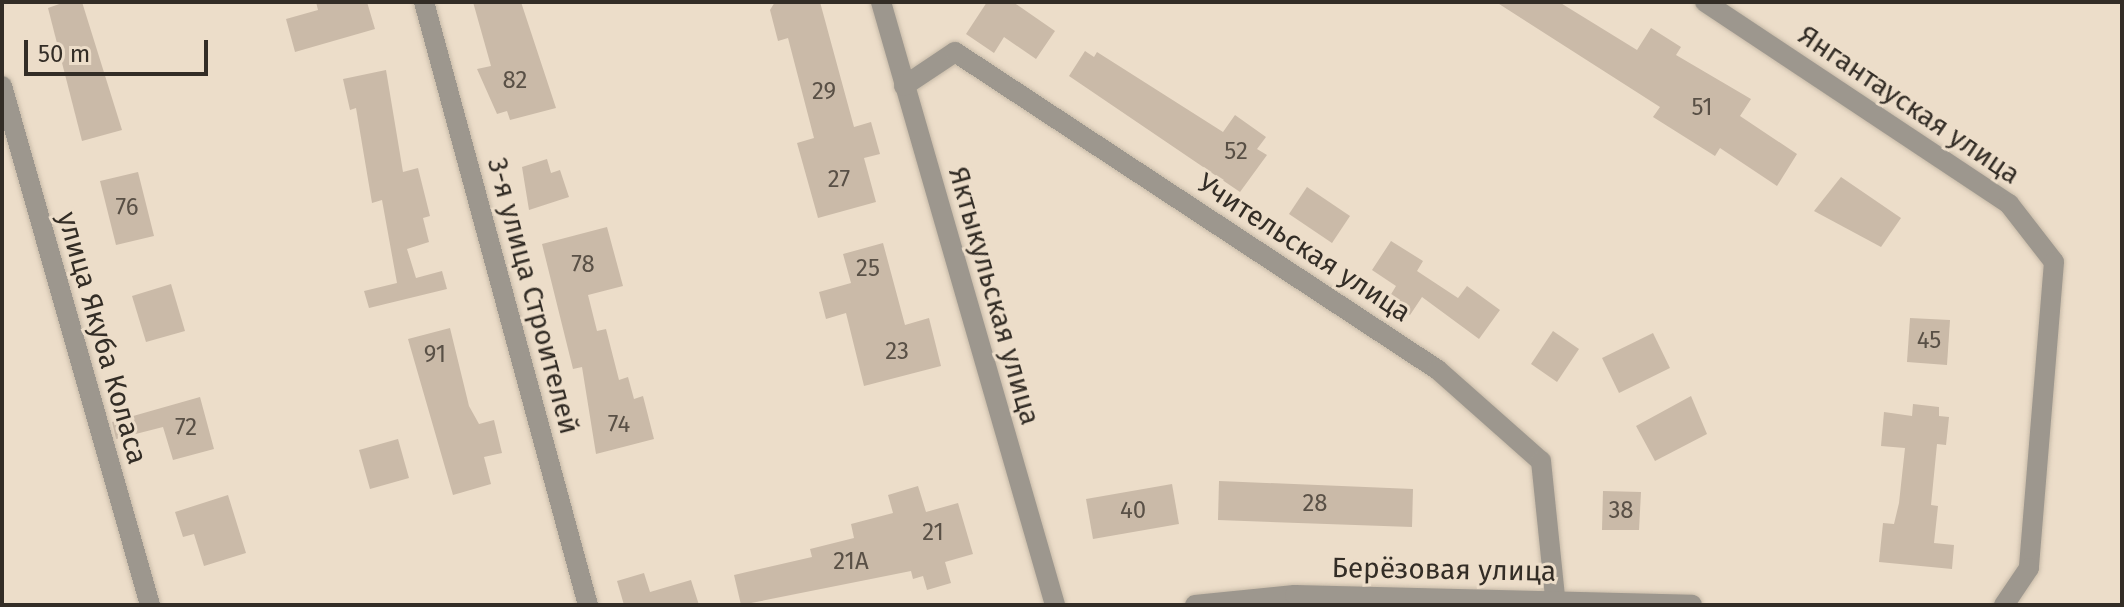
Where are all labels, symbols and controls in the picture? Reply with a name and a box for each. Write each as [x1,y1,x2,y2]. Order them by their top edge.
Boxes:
street label: Янгантауская улица [1792,18,2026,192]
scale bar [28,24,212,74]
text: 50 m [38,40,90,68]
house number: 82 [503,67,527,95]
house number: 29 [812,78,836,106]
house number: 51 [1691,94,1713,122]
house number: 52 [1224,138,1248,166]
street label: 3-я улица Строителей [480,154,586,438]
street label: Яктыкульская улица [941,163,1047,429]
house number: 27 [828,166,850,194]
street label: Учительская улица [1191,166,1417,330]
house number: 76 [116,194,138,222]
street label: улица Якуба Коласа [50,208,154,468]
house number: 78 [571,251,595,279]
house number: 25 [856,255,880,283]
house number: 45 [1917,327,1941,355]
house number: 23 [885,338,909,366]
house number: 91 [424,341,446,369]
house number: 74 [608,411,630,439]
house number: 72 [175,414,197,442]
house number: 28 [1302,490,1328,518]
house number: 40 [1120,497,1146,525]
house number: 38 [1608,497,1634,525]
house number: 21 [922,519,944,547]
house number: 21А [833,548,869,576]
street label: Берёзовая улица [1331,551,1557,589]

